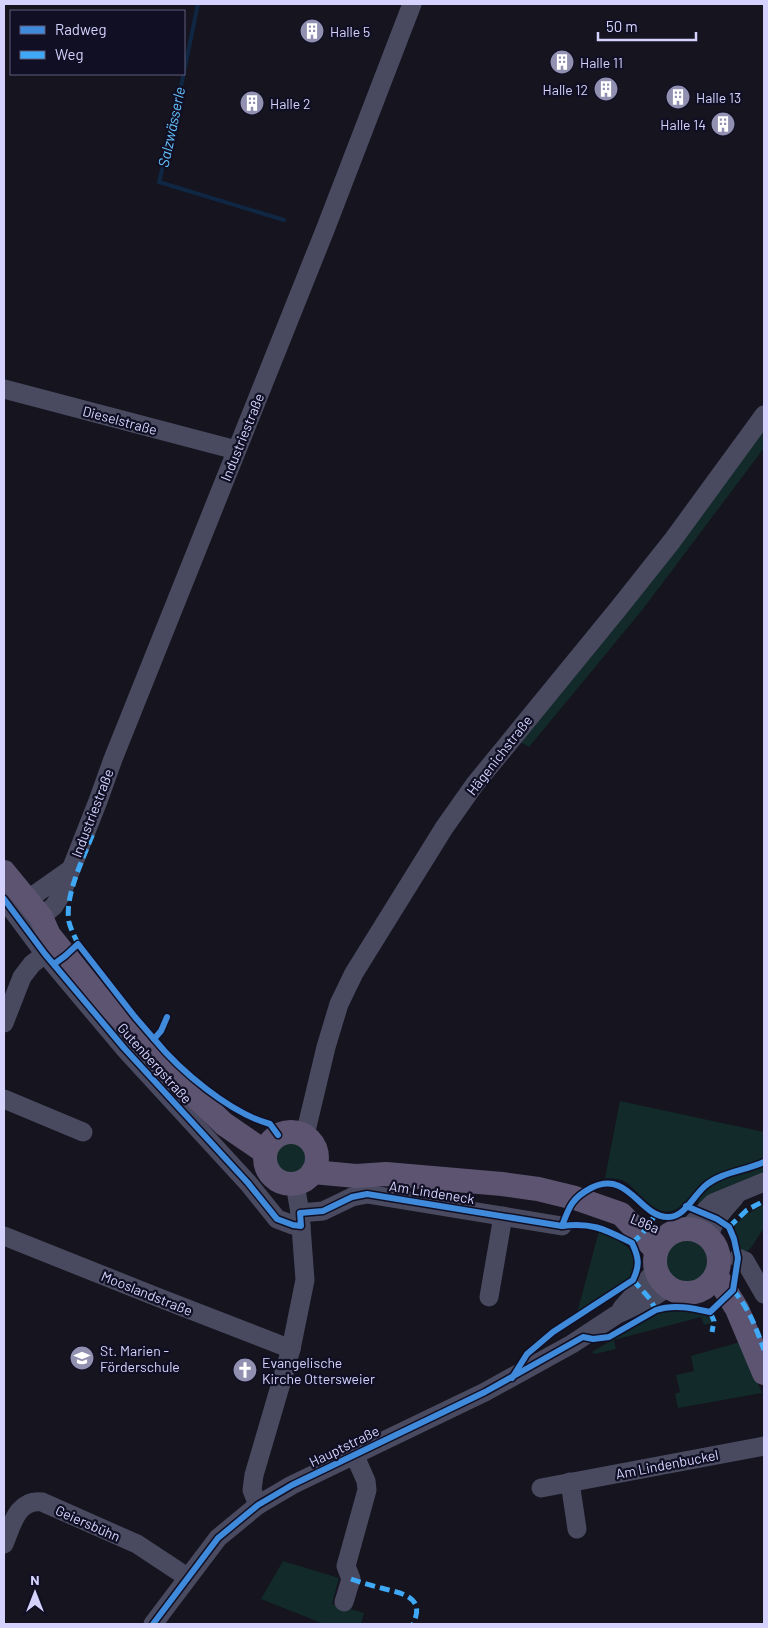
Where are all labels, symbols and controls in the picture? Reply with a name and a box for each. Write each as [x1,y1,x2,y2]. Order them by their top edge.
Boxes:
legend [10,10,185,75]
scale bar [598,10,696,42]
text: 50 m [606,17,638,35]
building icon: Halle 5 [299,18,325,44]
text: Radweg [55,20,107,38]
place label: Halle 5 [330,23,370,40]
text: Weg [55,45,83,63]
building icon: Halle 11 [549,49,575,75]
place label: Halle 11 [580,54,623,71]
building icon: Halle 12 [593,76,619,102]
place label: Halle 12 [543,81,588,98]
building icon: Halle 13 [665,84,691,110]
water label: Salzwässerle [154,85,188,169]
place label: Halle 13 [696,89,741,106]
building icon: Halle 2 [239,90,265,116]
place label: Halle 2 [270,95,311,112]
building icon: Halle 14 [710,111,736,137]
place label: Halle 14 [660,116,706,133]
street label: Industriestraße [217,391,267,483]
street label: Dieselstraße [81,402,159,438]
street label: Hägenichstraße [463,712,535,798]
street label: Industriestraße [67,766,117,860]
street label: Gutenbergstraße [114,1019,196,1107]
street label: Am Lindeneck [388,1177,476,1207]
street label: L86a [628,1210,662,1236]
street label: Mooslandstraße [99,1267,195,1319]
place label: St. Marien - Förderschule [100,1342,180,1375]
school or university icon: St. Marien - Förderschule [69,1345,95,1371]
place label: Evangelische Kirche Ottersweier [262,1354,375,1387]
church icon: Evangelische Kirche Ottersweier [232,1357,258,1383]
street label: Hauptstraße [306,1422,382,1470]
street label: Am Lindenbuckel [614,1446,720,1482]
street label: Geiersbühn [53,1501,123,1545]
north arrow [10,1568,60,1618]
text: N [30,1571,40,1588]

